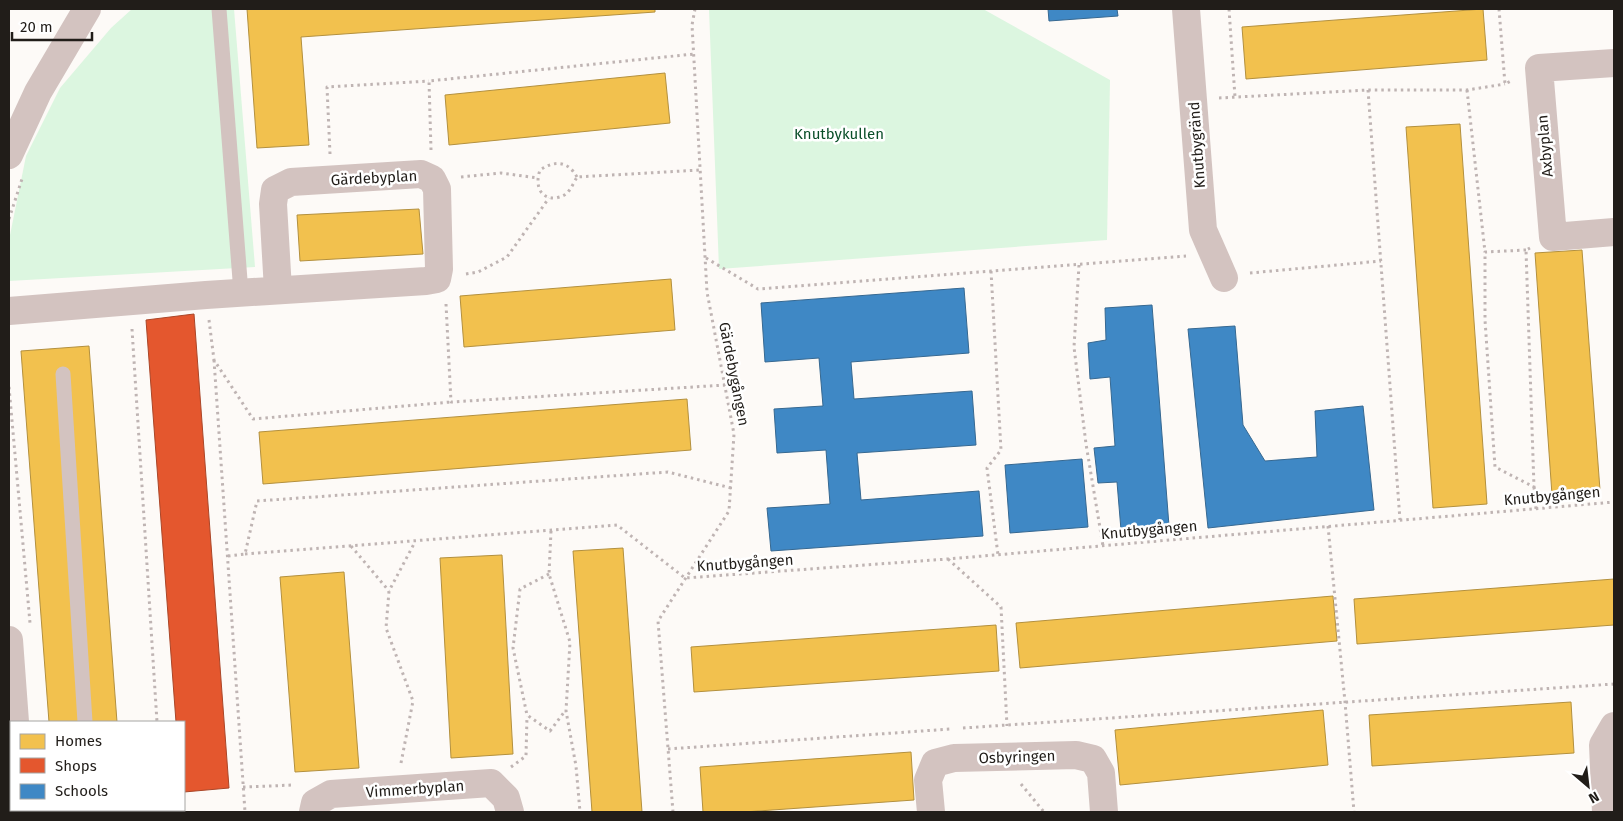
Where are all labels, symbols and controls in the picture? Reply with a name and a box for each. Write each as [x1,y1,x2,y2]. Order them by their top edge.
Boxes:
scale bar [12,10,92,42]
text: 20 m [20,18,53,36]
street label: Knutbygränd [1185,101,1209,189]
street label: Axbyplan [1533,114,1557,178]
park label: Knutbykullen [794,125,884,143]
street label: Gärdebyplan [330,167,418,189]
street label: Gärdebygången [715,321,753,427]
street label: Knutbygången [1503,483,1601,509]
street label: Knutbygången [1100,517,1198,543]
street label: Knutbygången [696,551,794,575]
legend [10,721,185,811]
text: Homes [55,732,102,750]
street label: Osbyringen [978,747,1056,767]
text: Shops [55,757,97,775]
north arrow [1563,761,1613,811]
street label: Vimmerbyplan [365,777,465,801]
text: Schools [55,782,108,800]
text: N [1586,787,1602,807]

